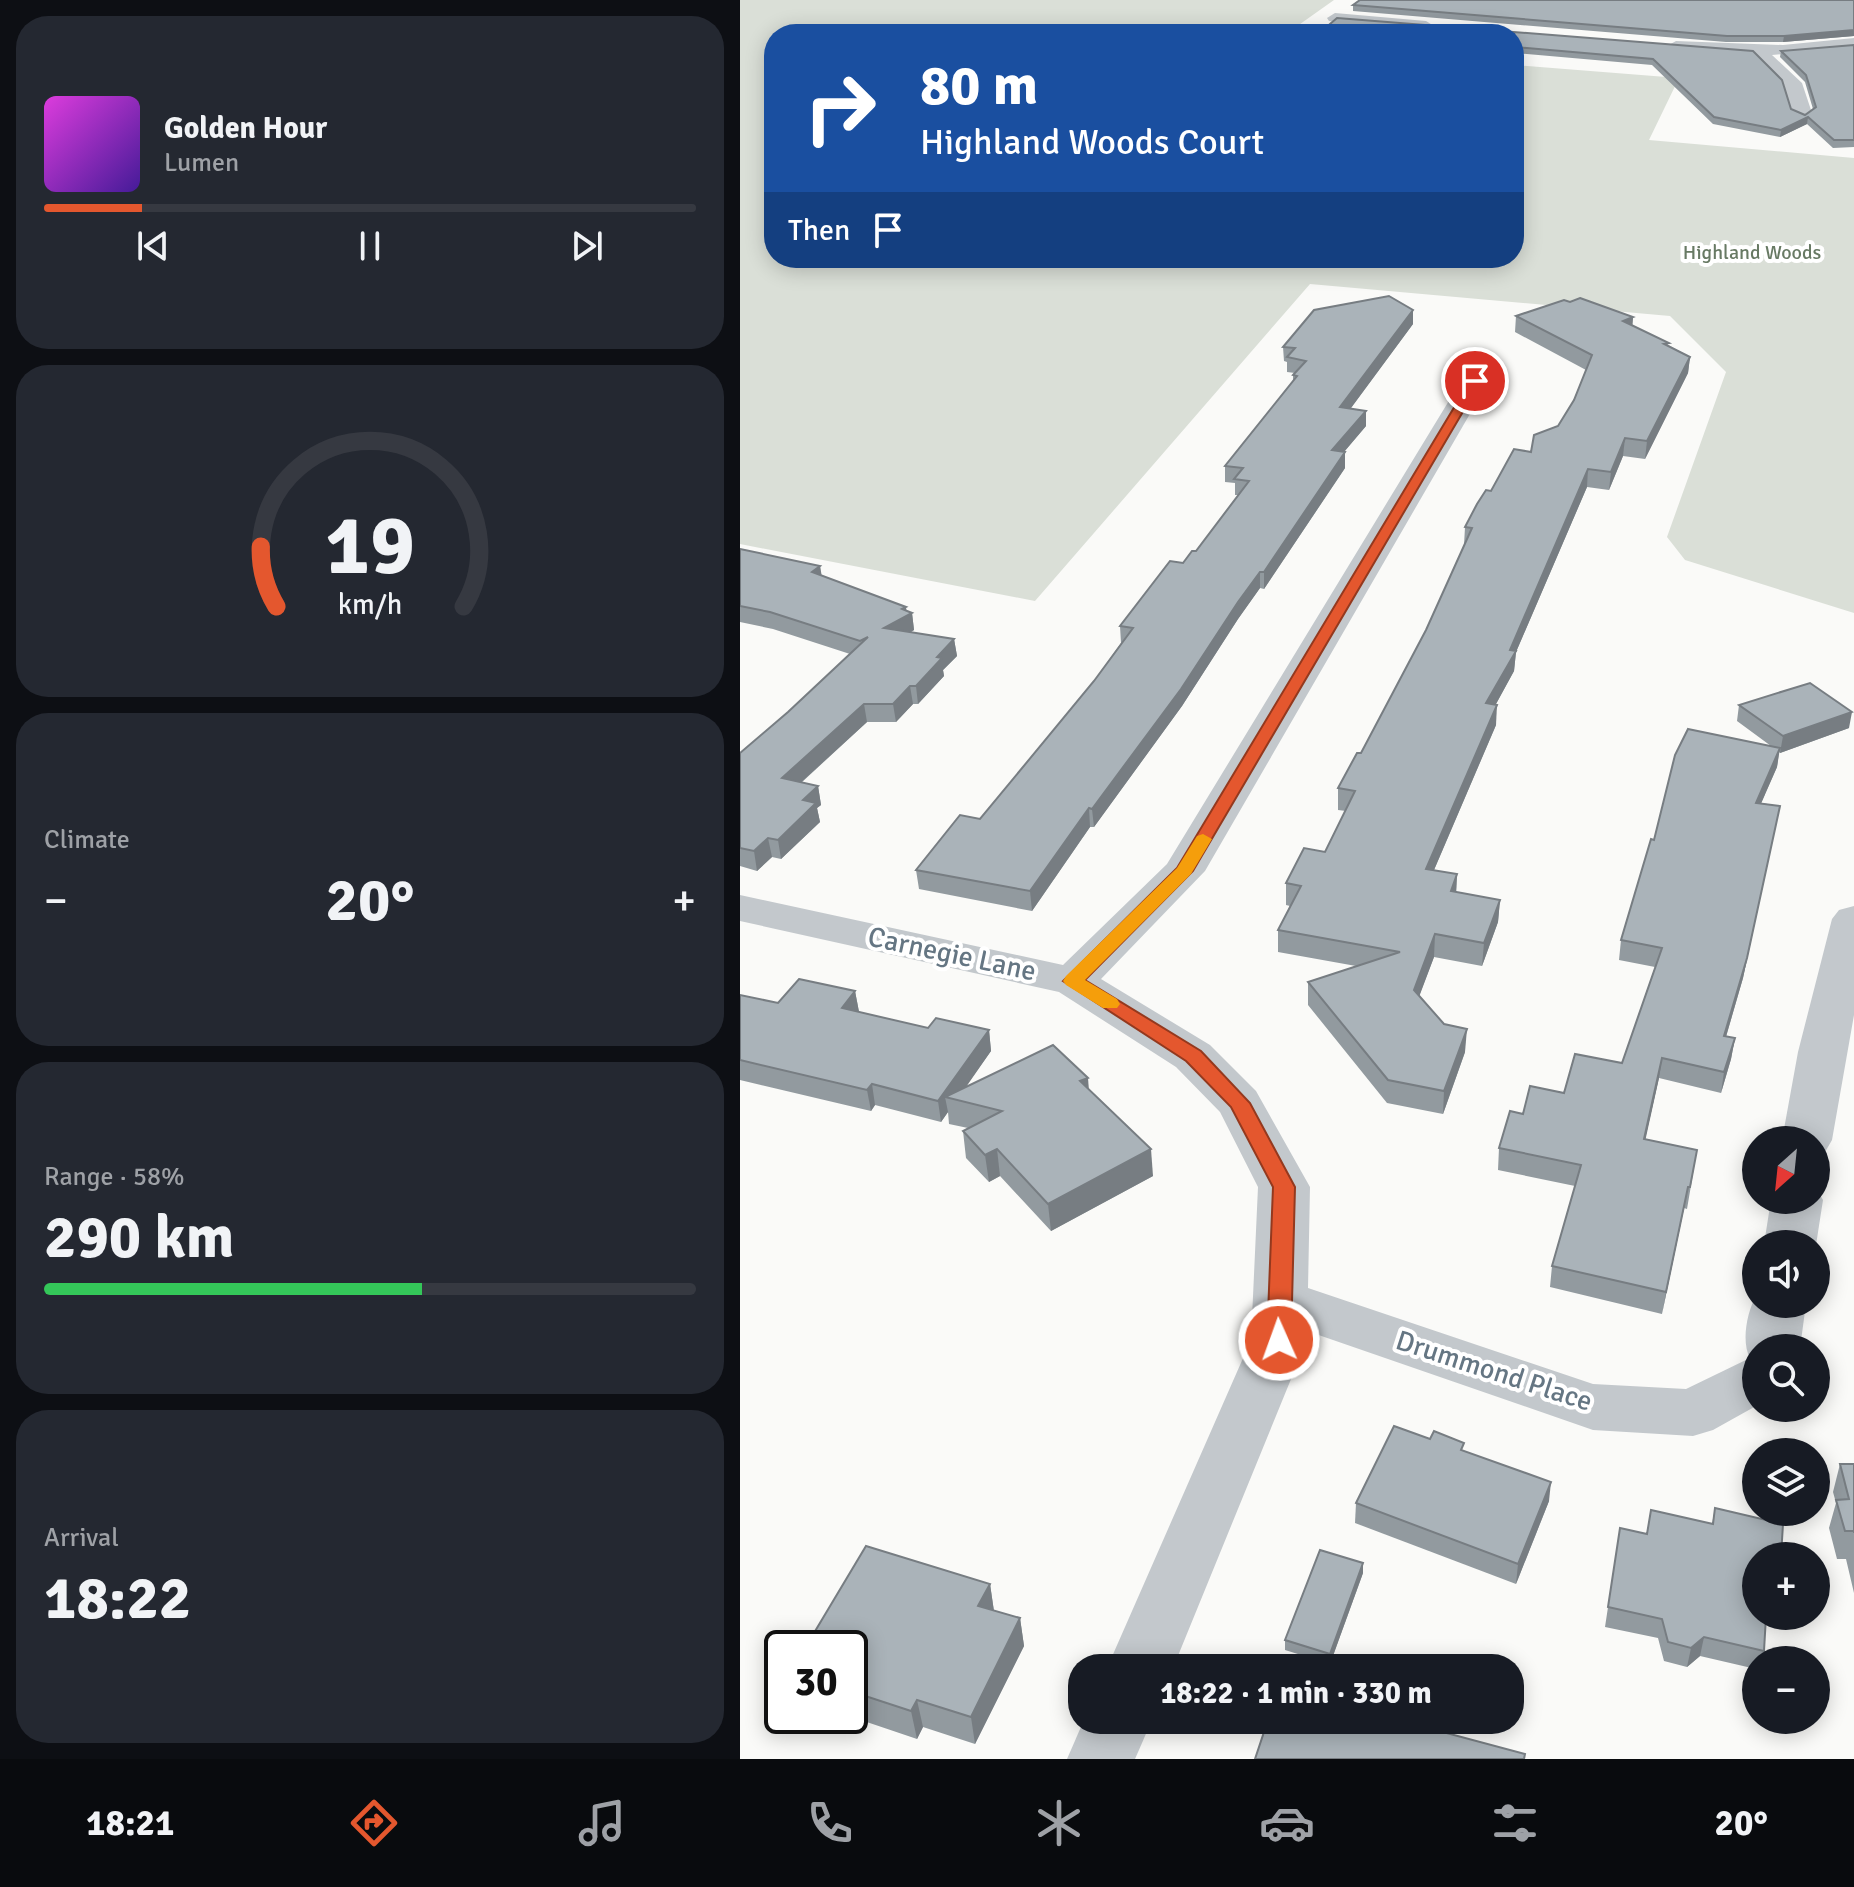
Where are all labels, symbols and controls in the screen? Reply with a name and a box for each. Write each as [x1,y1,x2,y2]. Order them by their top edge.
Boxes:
text: 80 m [920,51,1038,120]
icon: right [788,56,892,160]
text: Golden Hour [164,110,327,147]
text: Highland Woods Court [920,120,1264,165]
text: Lumen [164,147,239,179]
icon: arrive [866,208,910,252]
text: Then [788,212,850,249]
icon: previous [131,224,175,268]
icon: pause [348,224,392,268]
icon: next [565,224,609,268]
park label: Highland Woods [1683,240,1822,265]
pin [1441,347,1509,415]
icon: arrive [1453,359,1497,403]
text: 19 [325,494,415,596]
text: km/h [338,587,402,622]
text: Climate [44,824,130,856]
text: 20° [326,864,414,938]
text: − [44,874,68,928]
text: + [672,874,696,928]
street label: Carnegie Lane [865,920,1039,988]
north arrow [1742,1126,1830,1214]
map controls [1742,1126,1830,1734]
text: Range · 58% [44,1161,185,1193]
text: 290 km [44,1201,234,1275]
button: sound [1742,1230,1830,1318]
position arrow [1237,1298,1321,1382]
street label: Drummond Place [1391,1323,1597,1419]
button: search [1742,1334,1830,1422]
button: layers [1742,1438,1830,1526]
text: Arrival [44,1522,119,1554]
button: + [1742,1542,1830,1630]
text: 18:22 [44,1562,191,1636]
speed limit sign: 30 [764,1630,868,1734]
button: − [1742,1646,1830,1734]
text: 18:22 · 1 min · 330 m [1160,1675,1432,1712]
icon: directions [346,1795,402,1851]
icon: music [574,1795,630,1851]
icon: phone [802,1795,858,1851]
icon: climate [1031,1795,1087,1851]
icon: car [1259,1795,1315,1851]
icon: filters [1487,1795,1543,1851]
text: 18:21 [86,1801,174,1846]
text: 20° [1715,1801,1768,1846]

